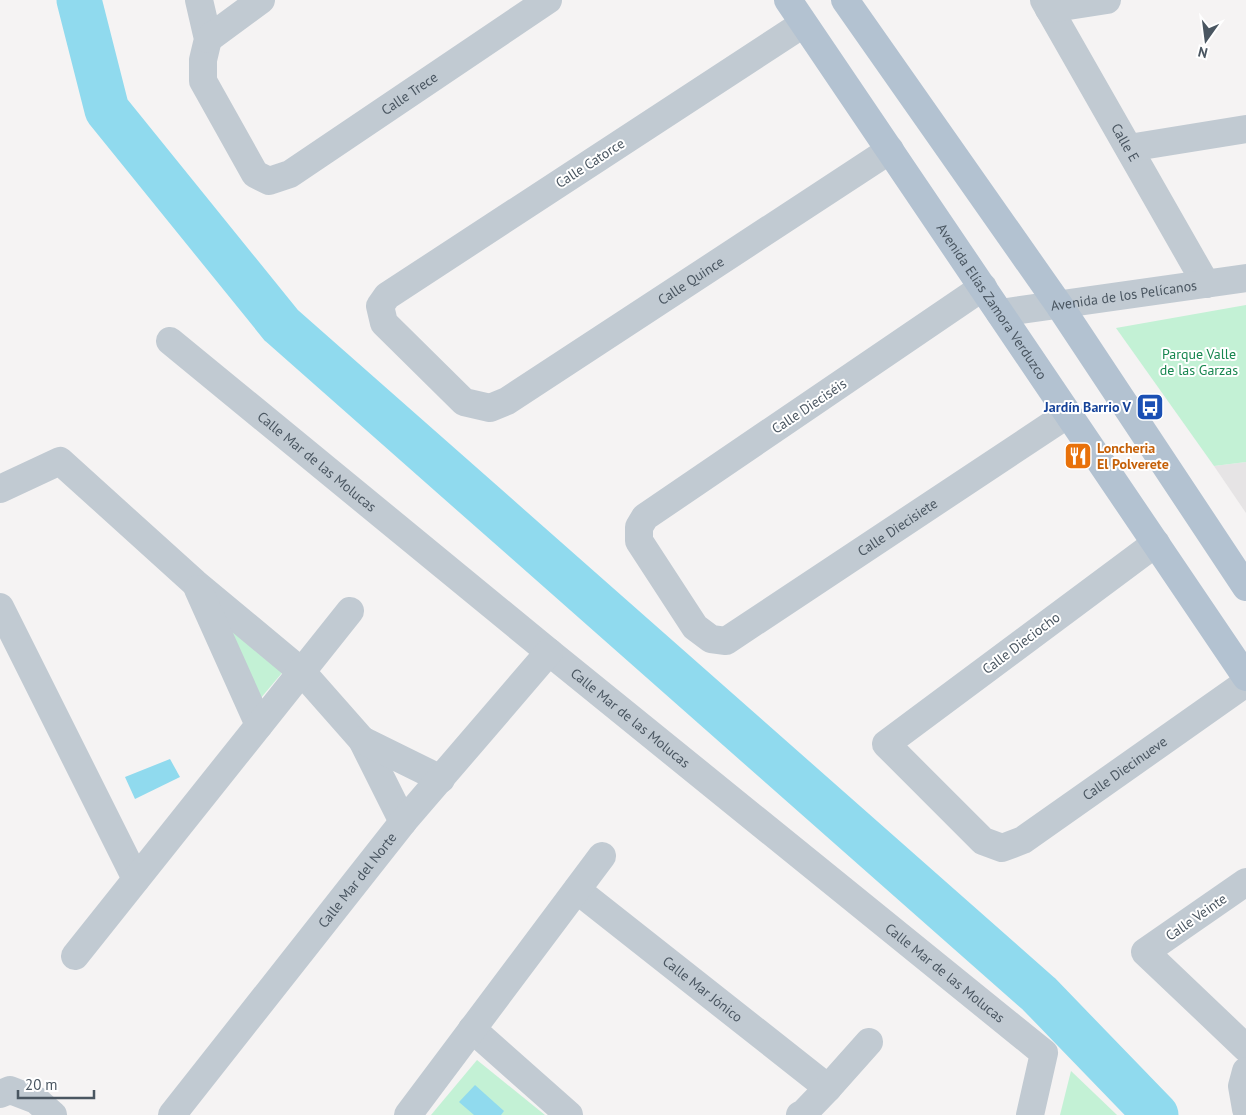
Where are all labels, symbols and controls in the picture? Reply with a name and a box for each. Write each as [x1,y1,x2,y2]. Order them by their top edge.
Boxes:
north arrow [1181,15,1231,65]
text: N [1196,43,1209,62]
street label: Calle Trece [378,68,441,119]
street label: Calle E [1107,120,1143,165]
street label: Calle Catorce [552,134,628,192]
street label: Avenida Elías Zamora Verduzco [933,220,1051,383]
street label: Calle Quince [654,252,727,309]
street label: Avenida de los Pelícanos [1049,276,1198,315]
park label: Parque Valle de las Garzas [1160,345,1238,379]
street label: Calle Dieciséis [768,374,850,438]
bus stop icon: Jardín Barrio V [1135,392,1165,422]
place label: Jardín Barrio V [1043,398,1132,416]
street label: Calle Mar de las Molucas [254,407,380,516]
place label: Loncheria El Polverete [1097,439,1169,473]
restaurant icon: Loncheria El Polverete [1063,441,1093,471]
street label: Calle Diecisiete [854,494,941,560]
street label: Calle Dieciocho [979,608,1063,678]
street label: Calle Mar de las Molucas [567,664,694,772]
street label: Calle Diecinueve [1079,732,1171,804]
street label: Calle Mar del Norte [314,829,400,932]
street label: Calle Veinte [1162,889,1230,945]
street label: Calle Mar de las Molucas [882,919,1009,1027]
street label: Calle Mar Jónico [659,952,746,1026]
scale bar [18,1068,94,1100]
text: 20 m [25,1075,58,1094]

